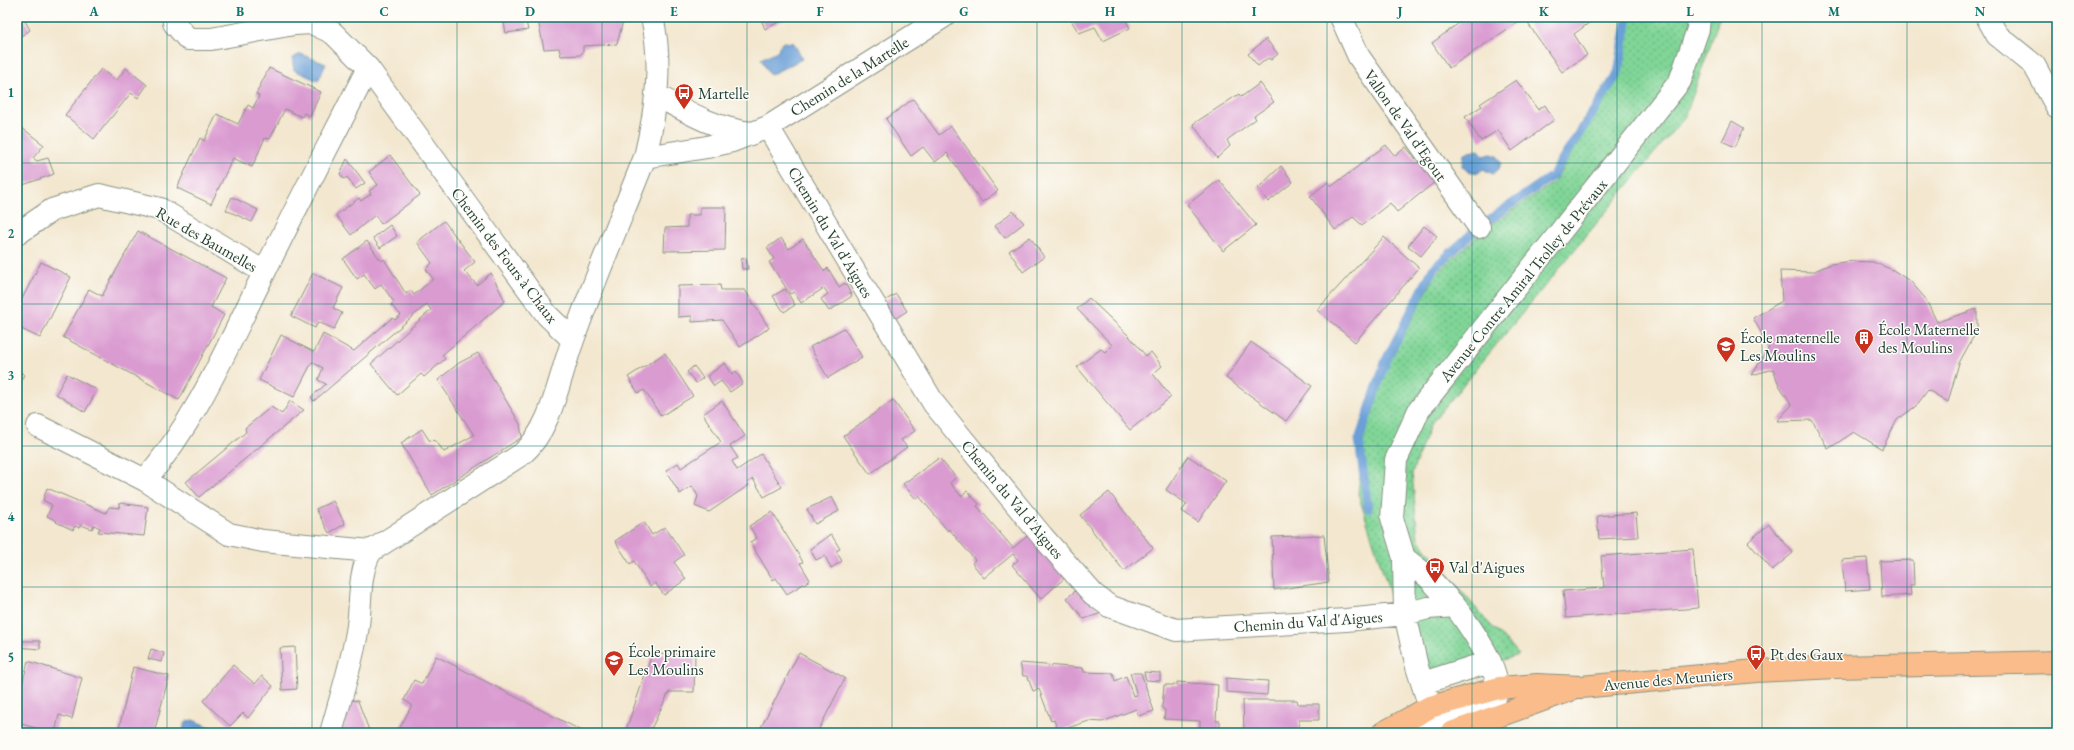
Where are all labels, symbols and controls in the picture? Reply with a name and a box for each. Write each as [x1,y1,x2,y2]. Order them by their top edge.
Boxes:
text: A [88,3,99,20]
text: B [236,3,244,20]
text: C [379,3,389,20]
text: D [525,3,535,20]
text: E [670,3,678,20]
text: F [816,3,824,20]
text: G [959,3,969,20]
text: H [1105,3,1116,20]
text: I [1252,3,1257,20]
text: J [1396,3,1403,20]
text: K [1539,3,1550,20]
text: L [1686,3,1694,20]
text: M [1828,3,1840,20]
text: N [1975,3,1986,20]
street label: Chemin de la Martelle [786,32,912,121]
street label: Vallon de Val d'Egout [1359,65,1452,185]
bus stop icon: Martelle [673,82,695,110]
place label: Martelle [698,83,749,104]
text: 1 [8,84,15,101]
street label: Chemin du Val d'Aigues [783,163,878,302]
street label: Avenue Contre Amiral Trolley de Prévaux [1434,174,1612,387]
street label: Chemin des Fours à Chaux [446,183,563,328]
street label: Rue des Baumelles [152,202,261,277]
text: 2 [8,225,15,242]
place label: École Maternelle des Moulins [1878,319,1979,358]
place label: École maternelle Les Moulins [1740,327,1840,366]
building icon: École Maternelle des Moulins [1853,327,1875,355]
school or university icon: École maternelle Les Moulins [1715,335,1737,363]
text: 3 [8,367,15,384]
street label: Chemin du Val d'Aigues [957,435,1069,563]
text: 4 [8,508,15,525]
bus stop icon: Val d'Aigues [1424,556,1446,584]
place label: Val d'Aigues [1449,557,1525,578]
street label: Chemin du Val d'Aigues [1233,606,1383,637]
place label: École primaire Les Moulins [628,641,716,680]
bus stop icon: Pt des Gaux [1745,643,1767,671]
place label: Pt des Gaux [1770,644,1843,665]
text: 5 [8,649,14,666]
school or university icon: École primaire Les Moulins [603,649,625,677]
street label: Avenue des Meuniers [1602,663,1734,696]

